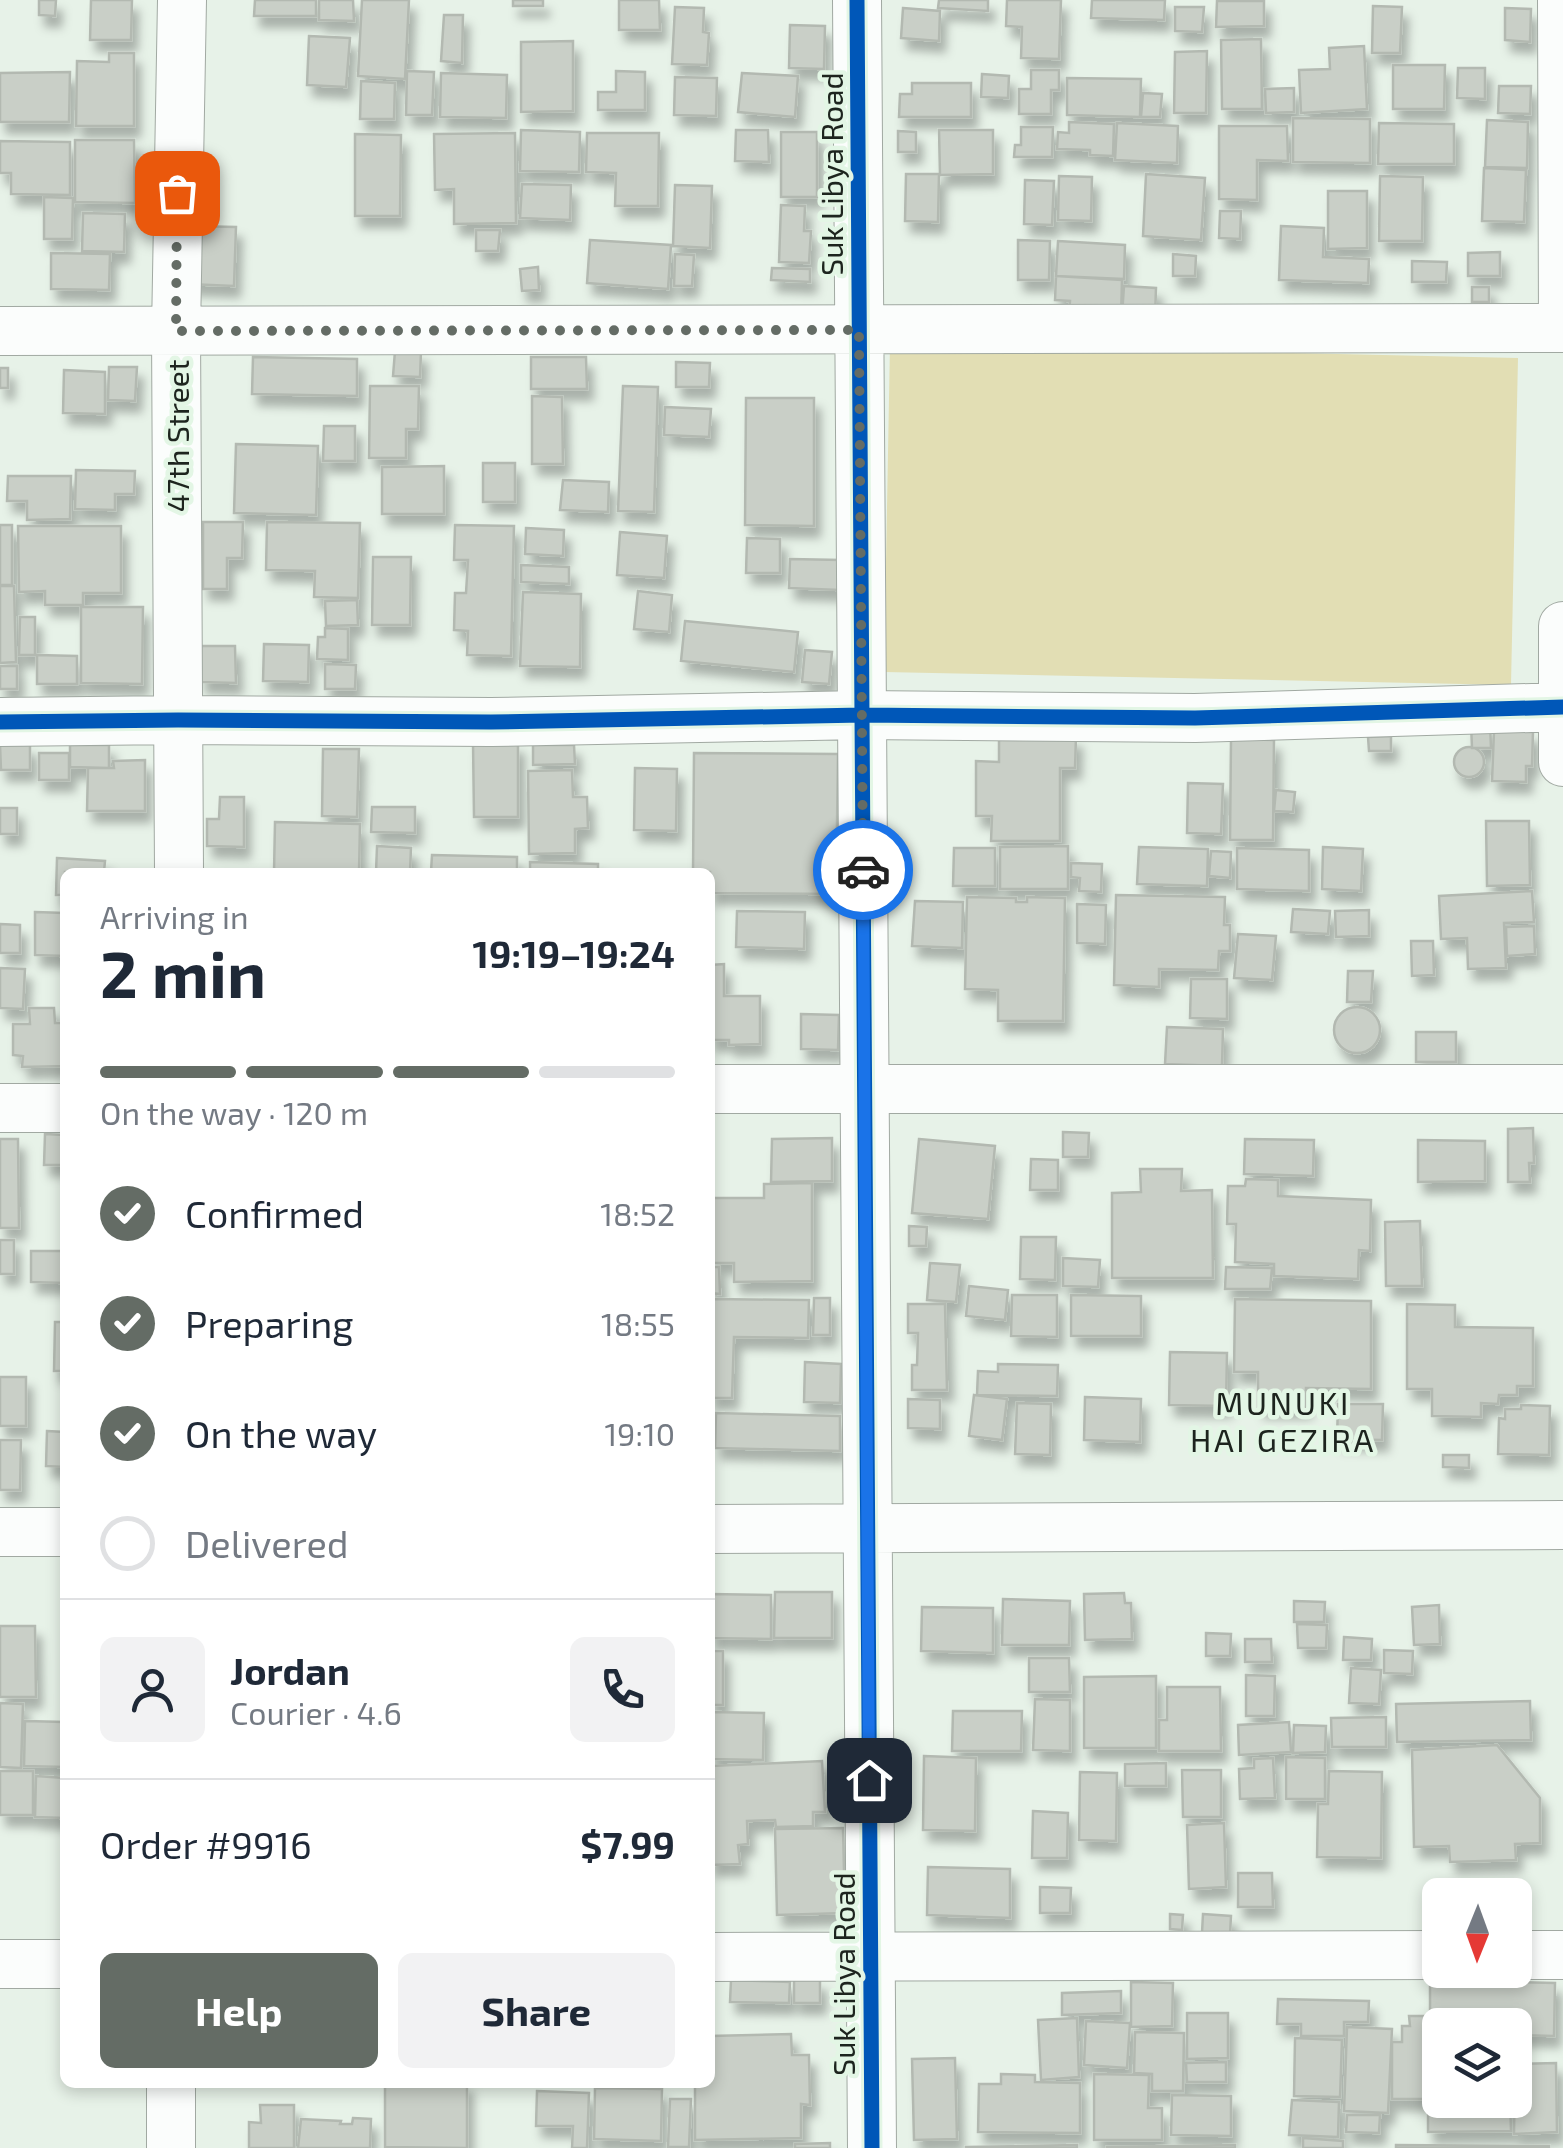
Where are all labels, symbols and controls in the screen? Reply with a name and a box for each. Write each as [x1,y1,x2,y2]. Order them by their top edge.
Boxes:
street label: Suk Libya Road [813,72,849,276]
pin [135,151,220,236]
icon: bag [150,166,205,221]
street label: 47th Street [159,360,195,512]
courier [813,820,913,920]
icon: car [836,843,891,898]
text: Arriving in [100,897,249,935]
text: 19:19–19:24 [473,930,675,976]
text: 2 min [100,933,266,1011]
text: On the way · 120 m [100,1093,368,1131]
icon: check [100,1186,155,1241]
text: Confirmed [185,1190,364,1236]
text: 18:52 [600,1194,675,1232]
icon: check [100,1296,155,1351]
text: Preparing [185,1300,353,1346]
text: 18:55 [601,1304,675,1342]
district label: MUNUKI HAI GEZIRA [1190,1383,1376,1458]
icon: check [100,1406,155,1461]
text: On the way [185,1410,377,1456]
text: 19:10 [604,1414,675,1452]
text: Delivered [185,1520,349,1566]
button: person [100,1637,205,1742]
button: phone [570,1637,675,1742]
text: Jordan [230,1647,350,1693]
text: Courier · 4.6 [230,1693,402,1731]
pin [827,1738,912,1823]
icon: home [842,1753,897,1808]
text: Order #9916 [100,1821,312,1867]
text: $7.99 [580,1821,675,1867]
street label: Suk Libya Road [825,1872,861,2076]
north arrow [1422,1878,1532,1988]
map controls [1422,1878,1532,2118]
button: Help [100,1953,378,2068]
button: Share [398,1953,675,2068]
button: layers [1422,2008,1532,2118]

